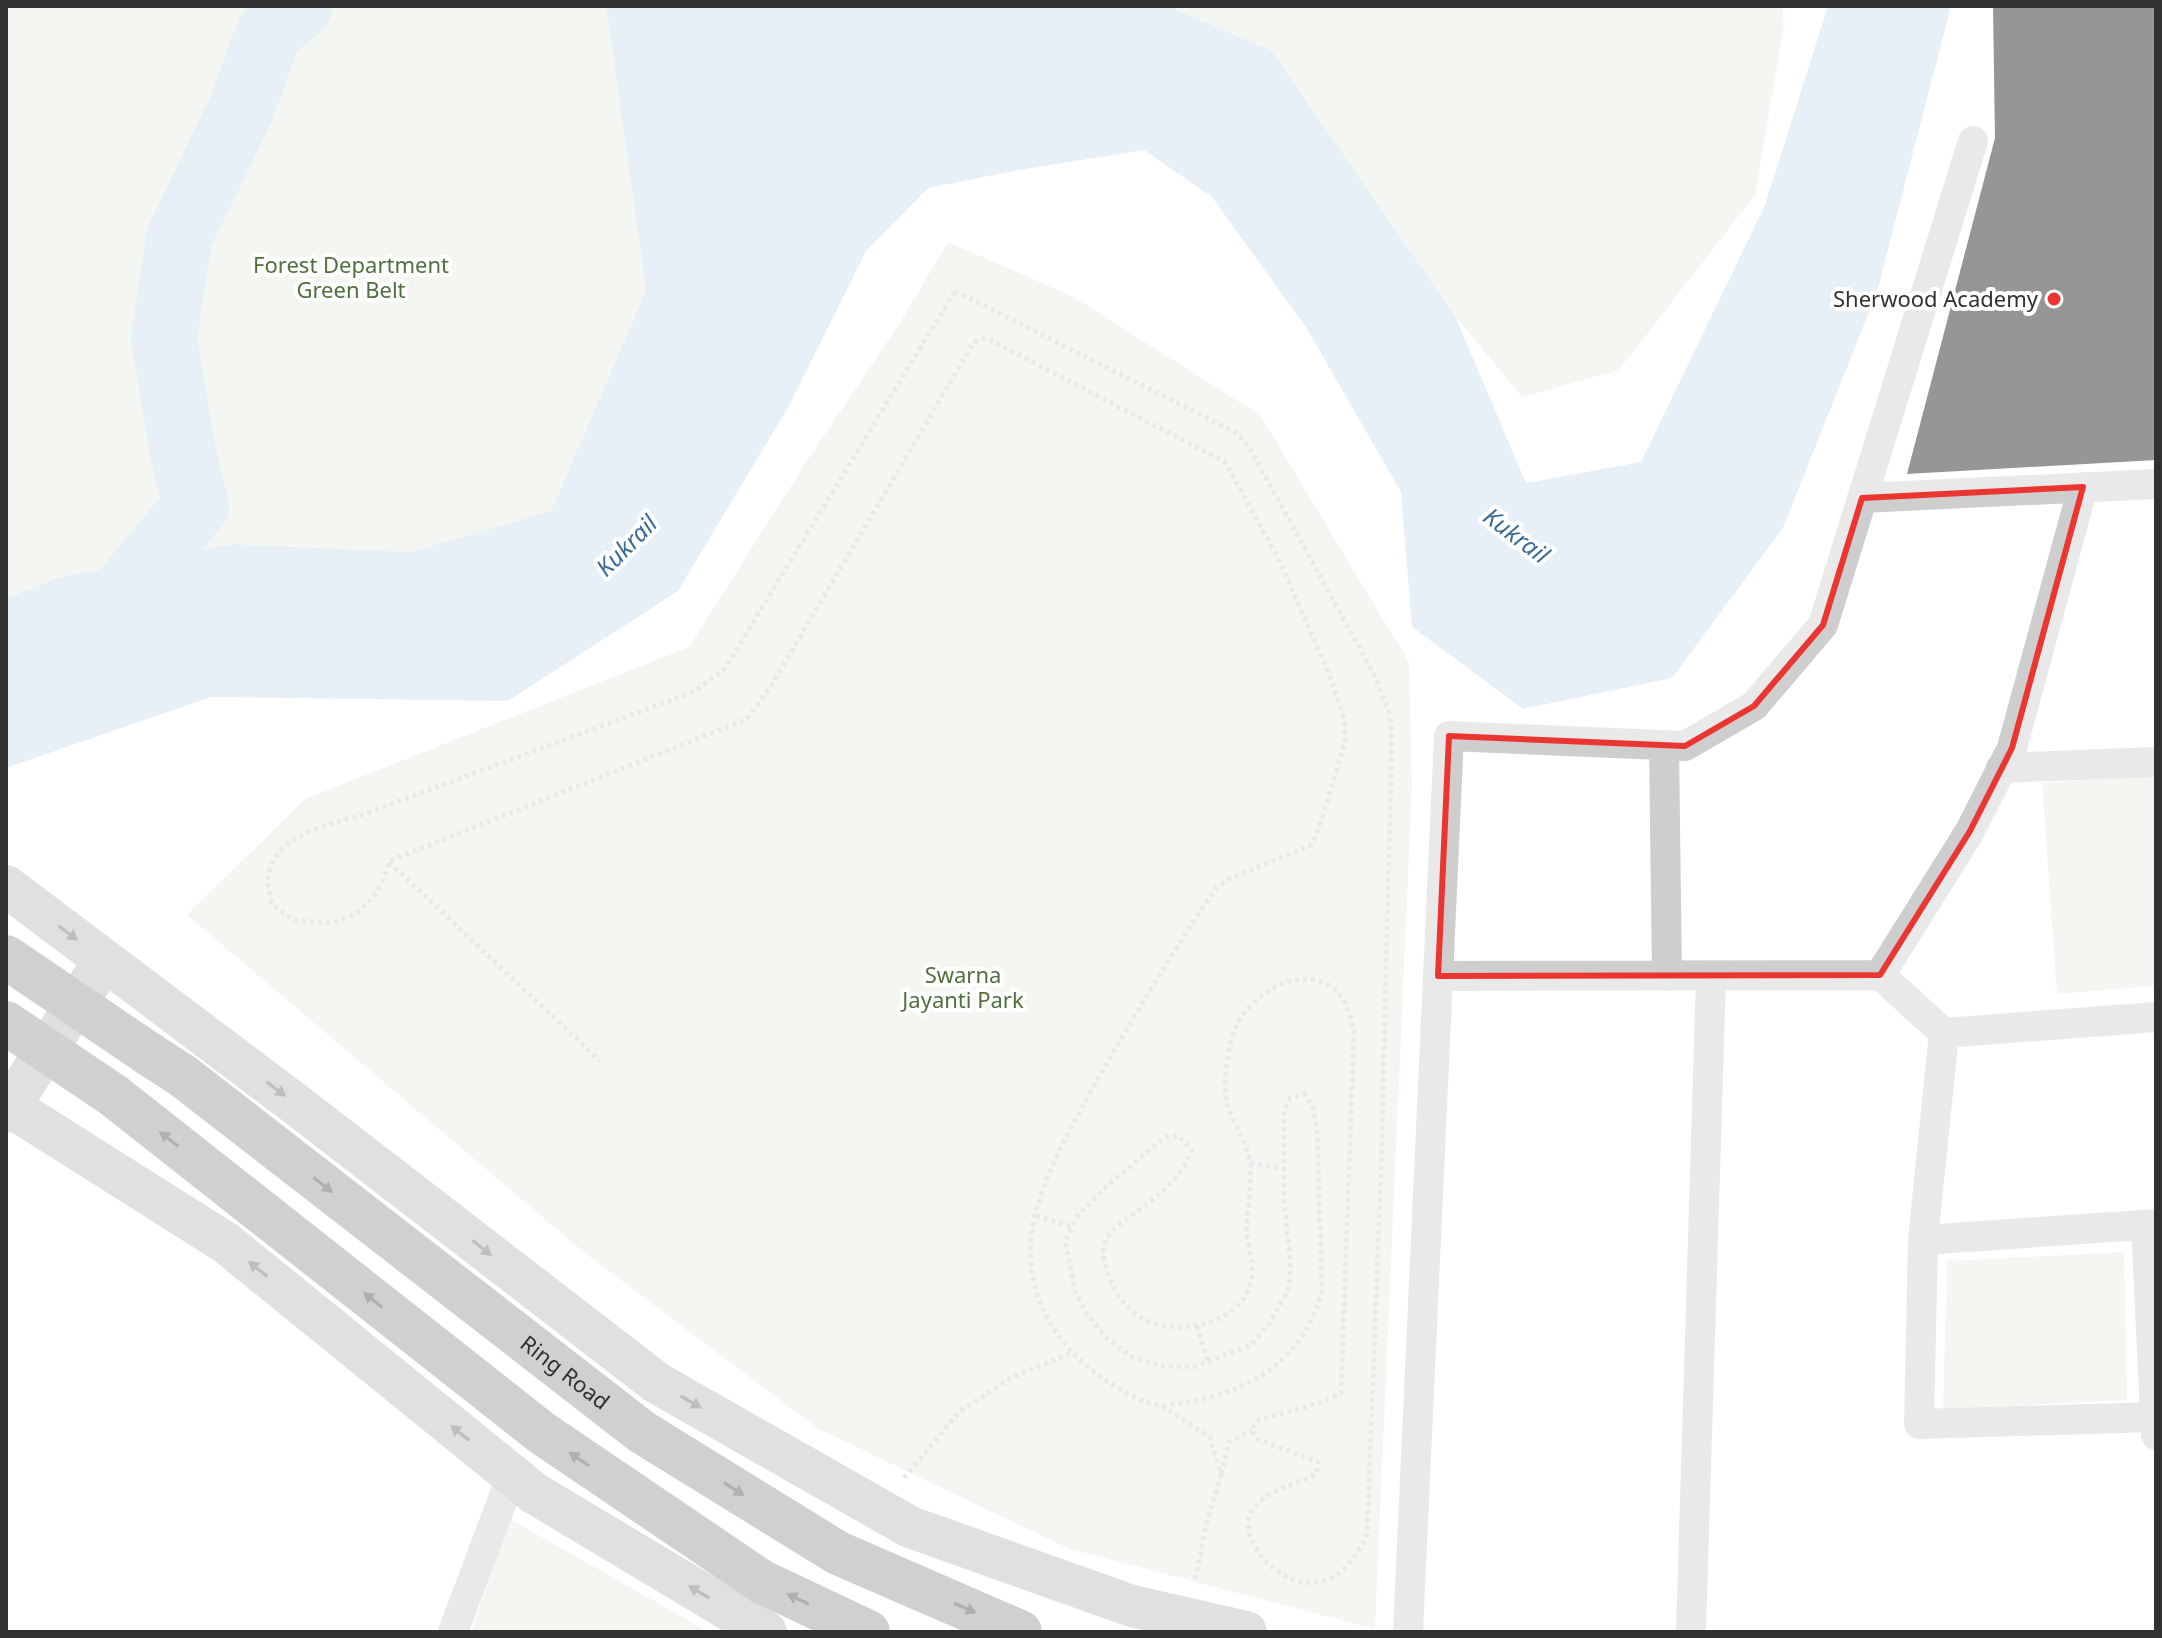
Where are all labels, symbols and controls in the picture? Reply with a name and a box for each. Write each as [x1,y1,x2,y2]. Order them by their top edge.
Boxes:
park label: Forest Department Green Belt [253,249,449,304]
place label: Sherwood Academy [1833,283,2039,313]
marker: Sherwood Academy [2045,290,2063,308]
water label: Kukrail [1477,499,1557,571]
water label: Kukrail [588,506,664,583]
one-way arrow [58,925,79,941]
park label: Swarna Jayanti Park [900,959,1024,1014]
one-way arrow [266,1081,287,1097]
one-way arrow [159,1131,179,1147]
one-way arrow [313,1176,333,1192]
one-way arrow [472,1239,492,1255]
one-way arrow [248,1261,268,1278]
one-way arrow [363,1291,384,1308]
street label: Ring Road [515,1327,616,1416]
one-way arrow [680,1395,702,1409]
one-way arrow [450,1425,470,1441]
one-way arrow [569,1451,590,1466]
one-way arrow [723,1482,745,1496]
one-way arrow [688,1585,710,1599]
one-way arrow [786,1592,809,1606]
one-way arrow [953,1602,977,1615]

